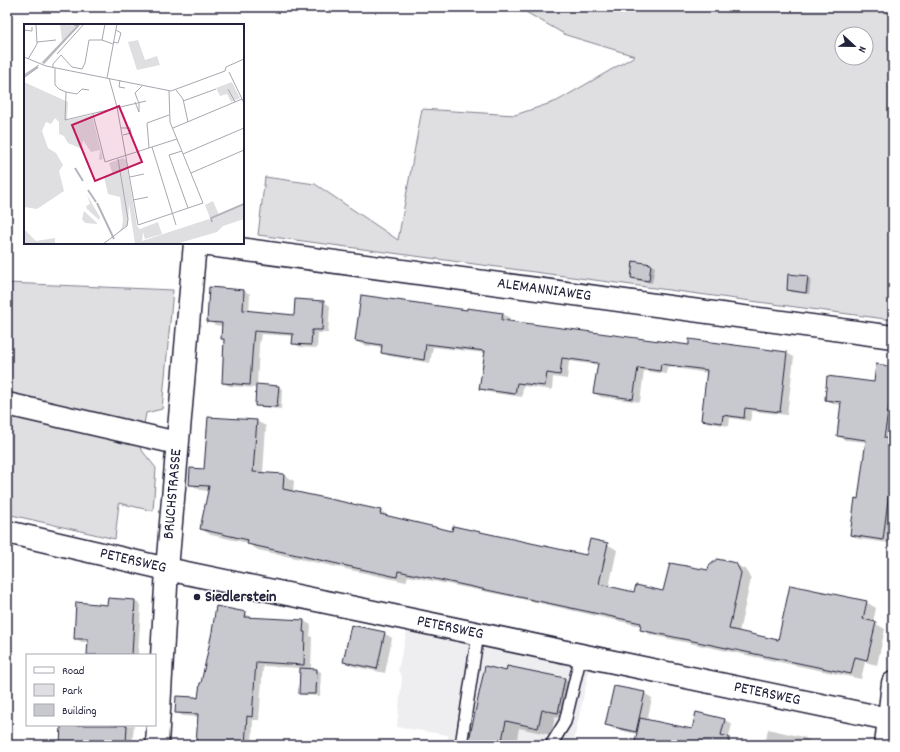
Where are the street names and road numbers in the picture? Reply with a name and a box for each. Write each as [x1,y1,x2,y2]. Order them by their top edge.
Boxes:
street label: ALEMANNIAWEG [496,272,592,308]
street label: BRUCHSTRASSE [158,447,188,540]
street label: PETERSWEG [97,542,169,580]
street label: PETERSWEG [415,610,485,646]
street label: PETERSWEG [732,676,802,712]

